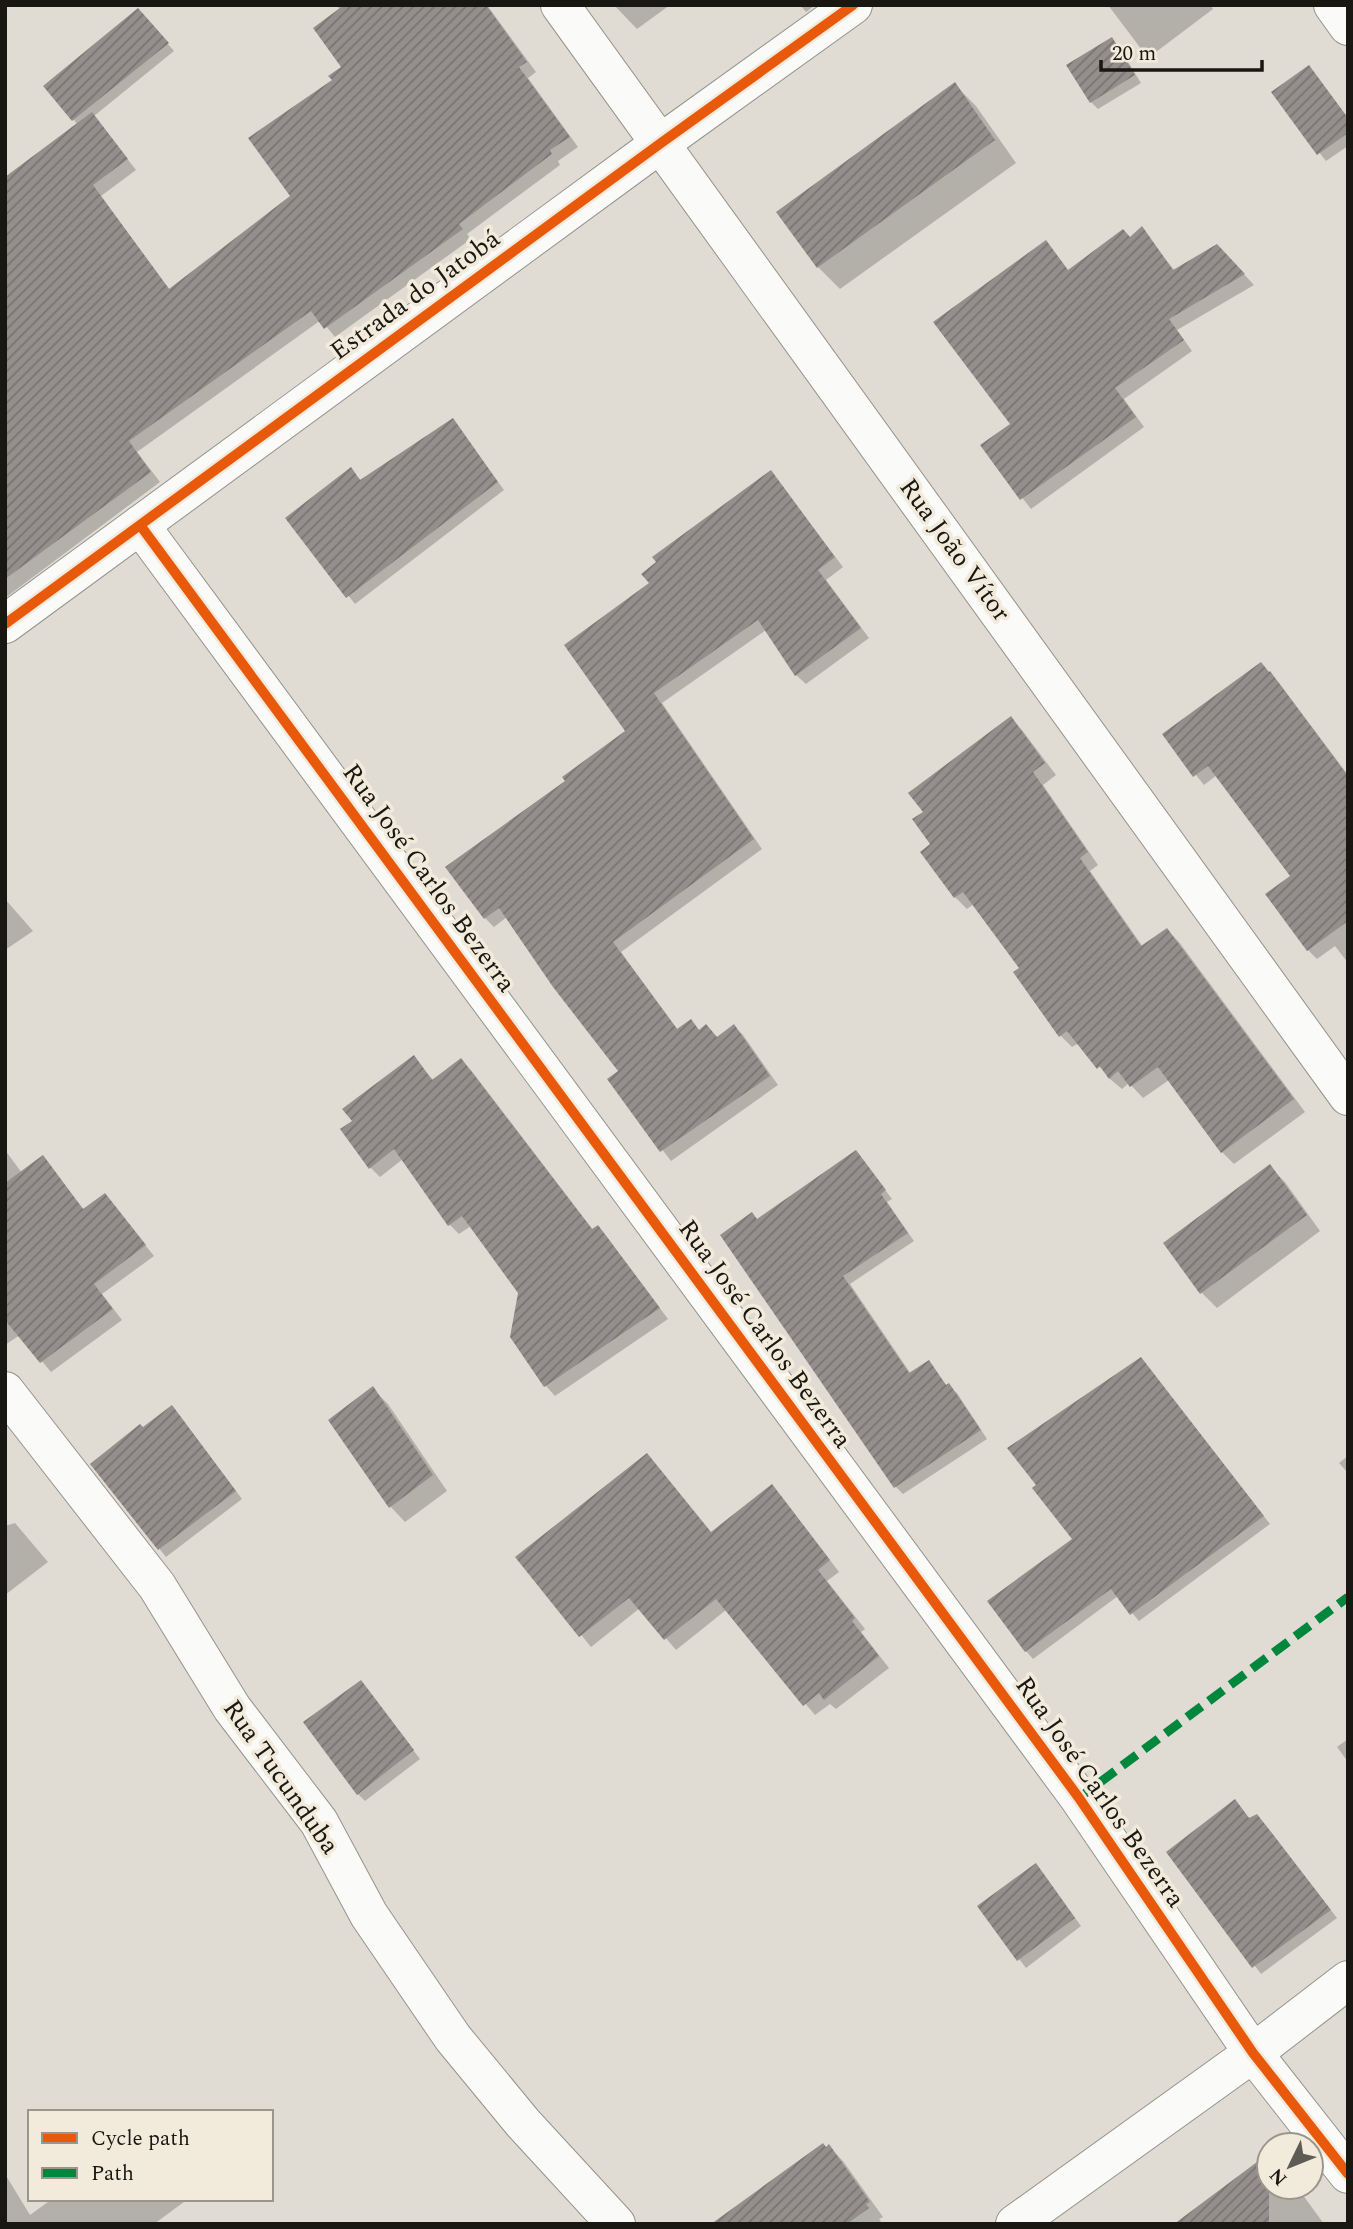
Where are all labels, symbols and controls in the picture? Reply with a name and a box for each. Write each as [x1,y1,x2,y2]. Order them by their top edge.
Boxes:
scale bar [1101,28,1262,72]
text: 20 m [1112,38,1156,70]
street label: Estrada do Jatobá [321,219,509,371]
street label: Rua João Vítor [889,470,1021,630]
street label: Rua José Carlos Bezerra [332,755,526,1001]
street label: Rua José Carlos Bezerra [668,1211,862,1457]
street label: Rua José Carlos Bezerra [1005,1668,1195,1916]
street label: Rua Tucunduba [213,1691,350,1863]
legend [28,2110,273,2201]
text: Cycle path [91,2123,190,2155]
north arrow [1255,2131,1325,2201]
text: Path [91,2158,134,2190]
text: N [1263,2161,1295,2192]

